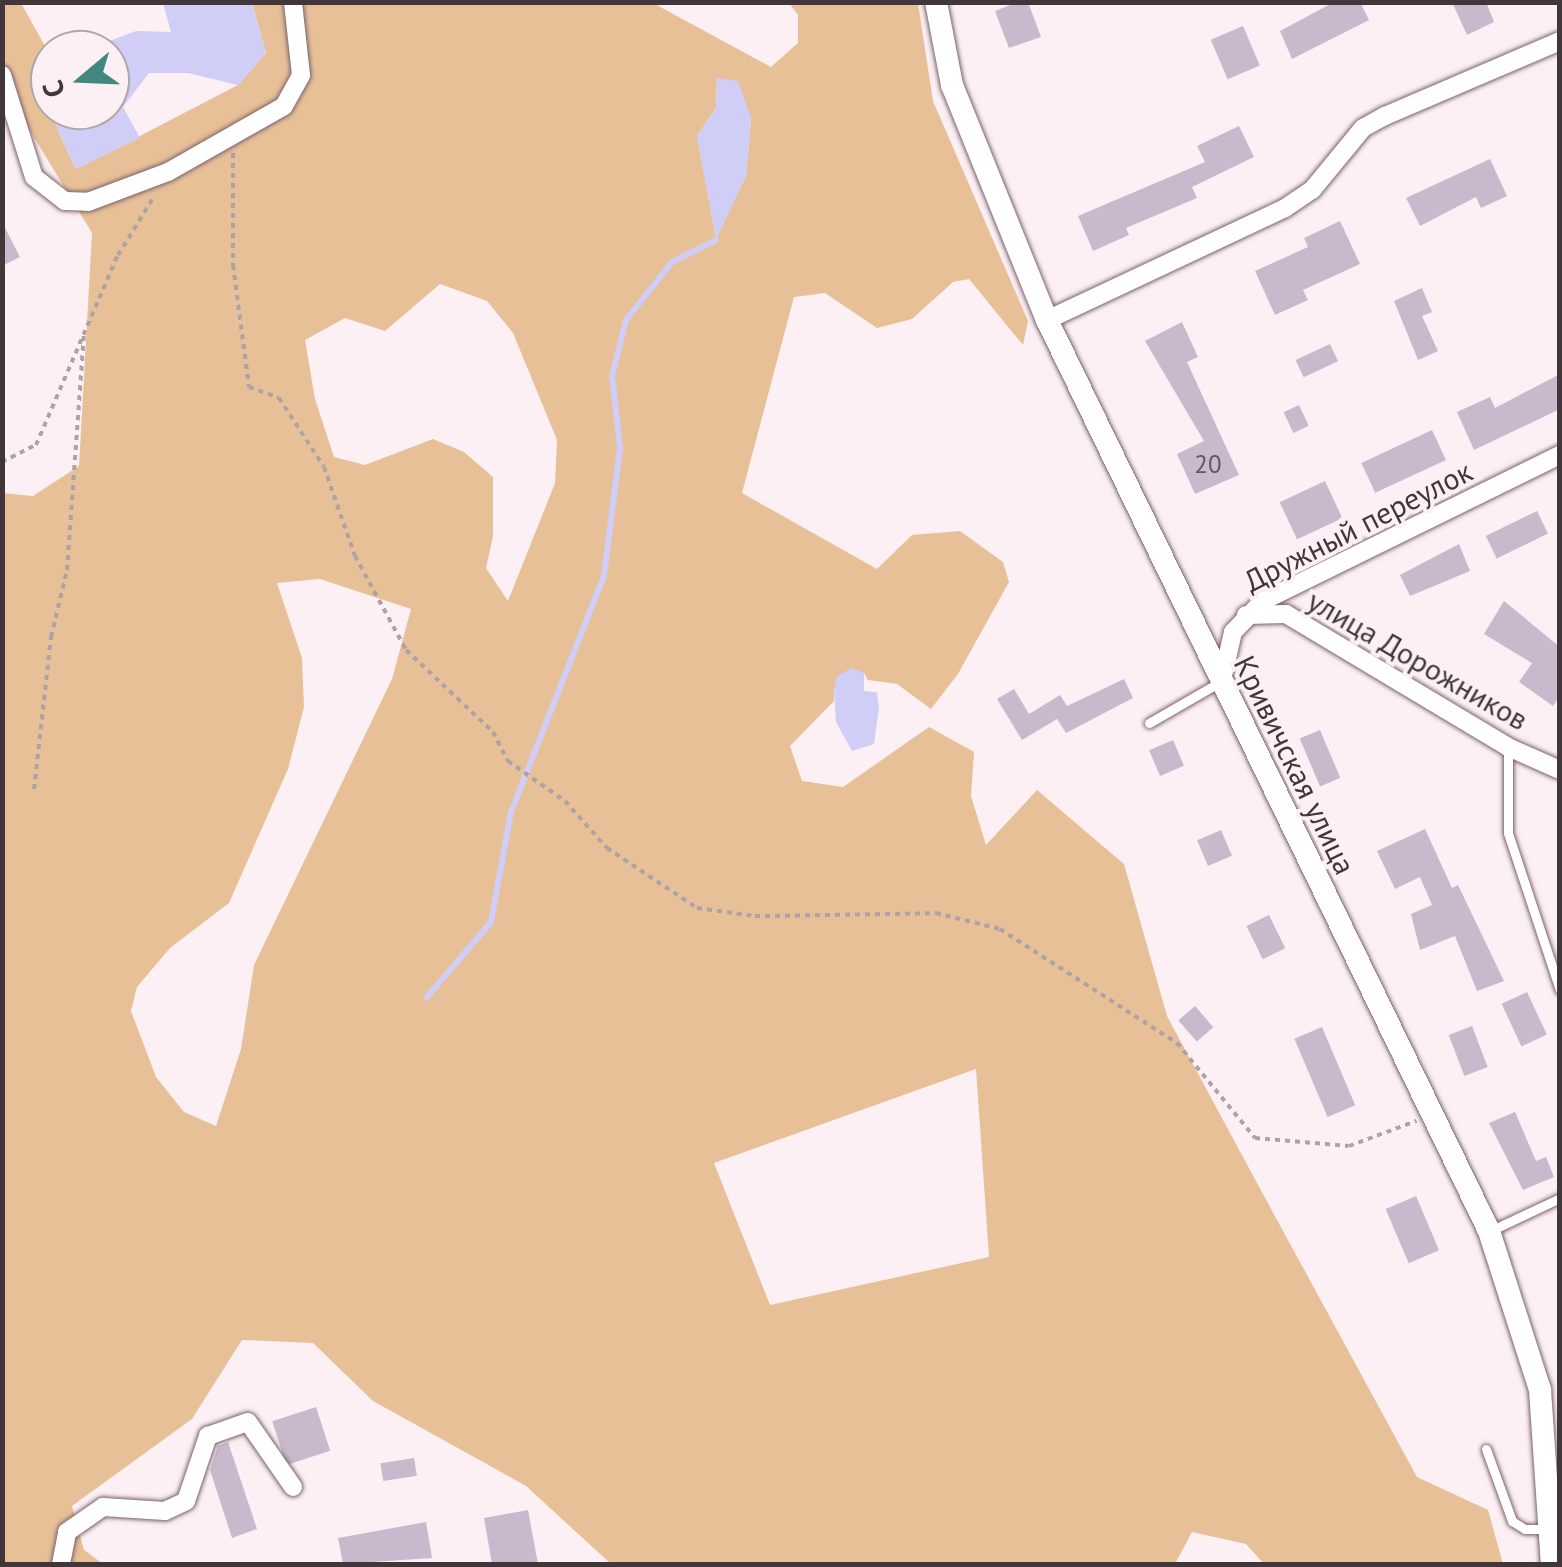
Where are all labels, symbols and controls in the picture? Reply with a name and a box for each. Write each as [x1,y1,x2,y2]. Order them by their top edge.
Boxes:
north arrow [30,30,130,130]
text: С [33,76,73,103]
house number: 20 [1194,449,1222,479]
street label: Дружный переулок [1238,453,1478,599]
street label: улица Дорожников [1301,582,1535,738]
street label: Кривичская улица [1227,650,1363,880]

